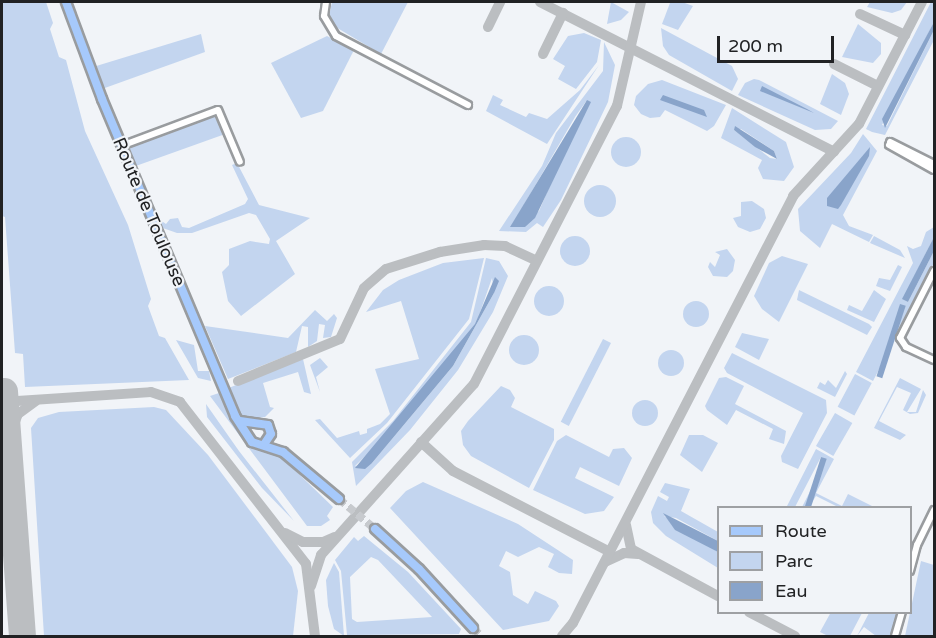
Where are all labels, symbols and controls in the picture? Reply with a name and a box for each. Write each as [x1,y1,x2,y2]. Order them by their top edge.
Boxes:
scale bar [720,24,837,62]
text: 200 m [728,35,783,57]
street label: Route de Toulouse [108,134,190,290]
legend [717,506,912,614]
text: Route [775,520,827,542]
text: Parc [775,550,813,572]
text: Eau [775,580,807,602]

